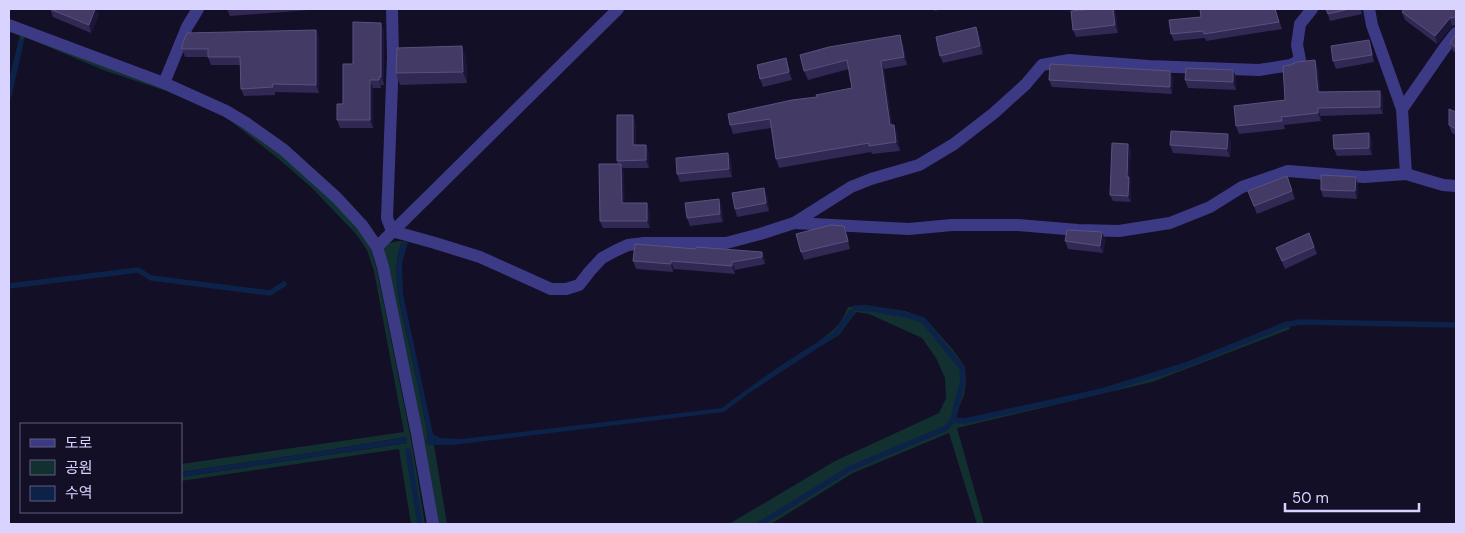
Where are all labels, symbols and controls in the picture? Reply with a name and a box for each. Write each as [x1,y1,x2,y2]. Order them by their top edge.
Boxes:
legend [20,423,182,513]
text: 도로 [65,433,93,453]
text: 공원 [65,458,93,478]
scale bar [1285,480,1419,512]
text: 수역 [65,483,93,503]
text: 50 m [1292,488,1329,508]

